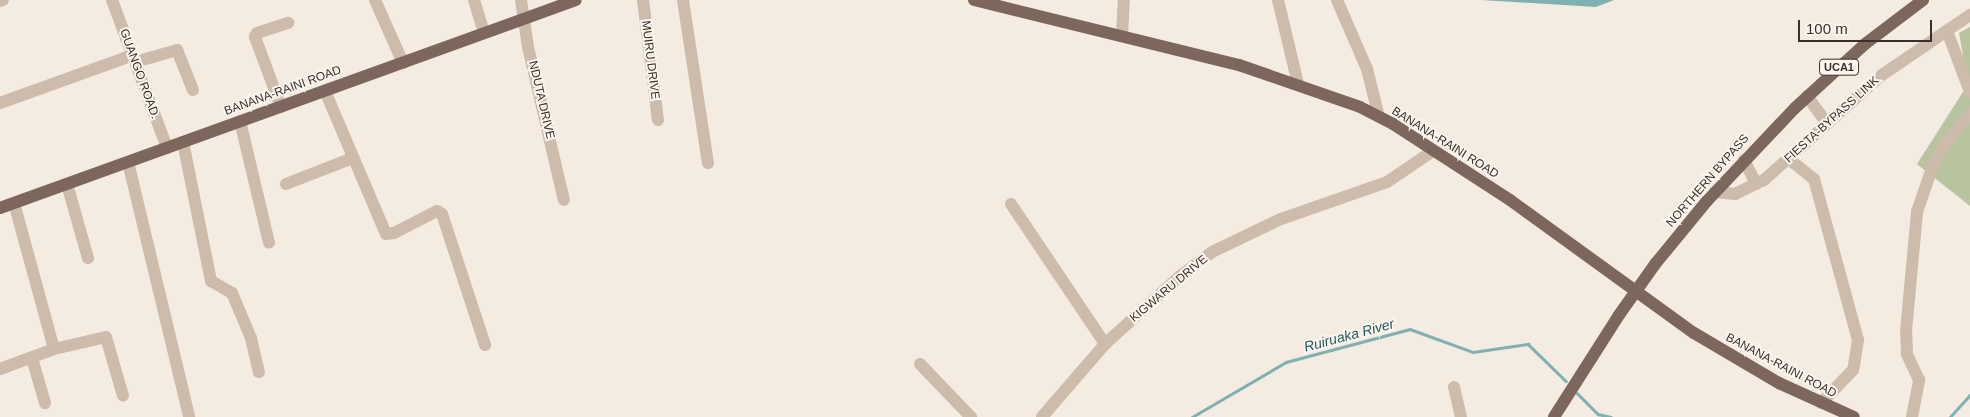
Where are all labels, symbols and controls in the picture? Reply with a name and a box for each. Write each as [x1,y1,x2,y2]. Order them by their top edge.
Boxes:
scale bar [1800,10,1934,42]
street label: MUIRU DRIVE [638,20,662,100]
text: 100 m [1806,20,1848,37]
street label: GUANGO ROAD. [116,27,162,121]
road number: UCA1 [1819,58,1859,76]
street label: NDUTA DRIVE [525,59,557,141]
street label: BANANA-RAINI ROAD [223,63,343,119]
street label: FIESTA-BYPASS LINK [1782,74,1882,166]
street label: BANANA-RAINI ROAD [1389,104,1501,182]
street label: NORTHERN BYPASS [1664,132,1752,230]
street label: KIGWARU DRIVE [1127,252,1211,326]
water label: Ruiruaka River [1302,315,1396,355]
street label: BANANA-RAINI ROAD [1723,331,1839,401]

